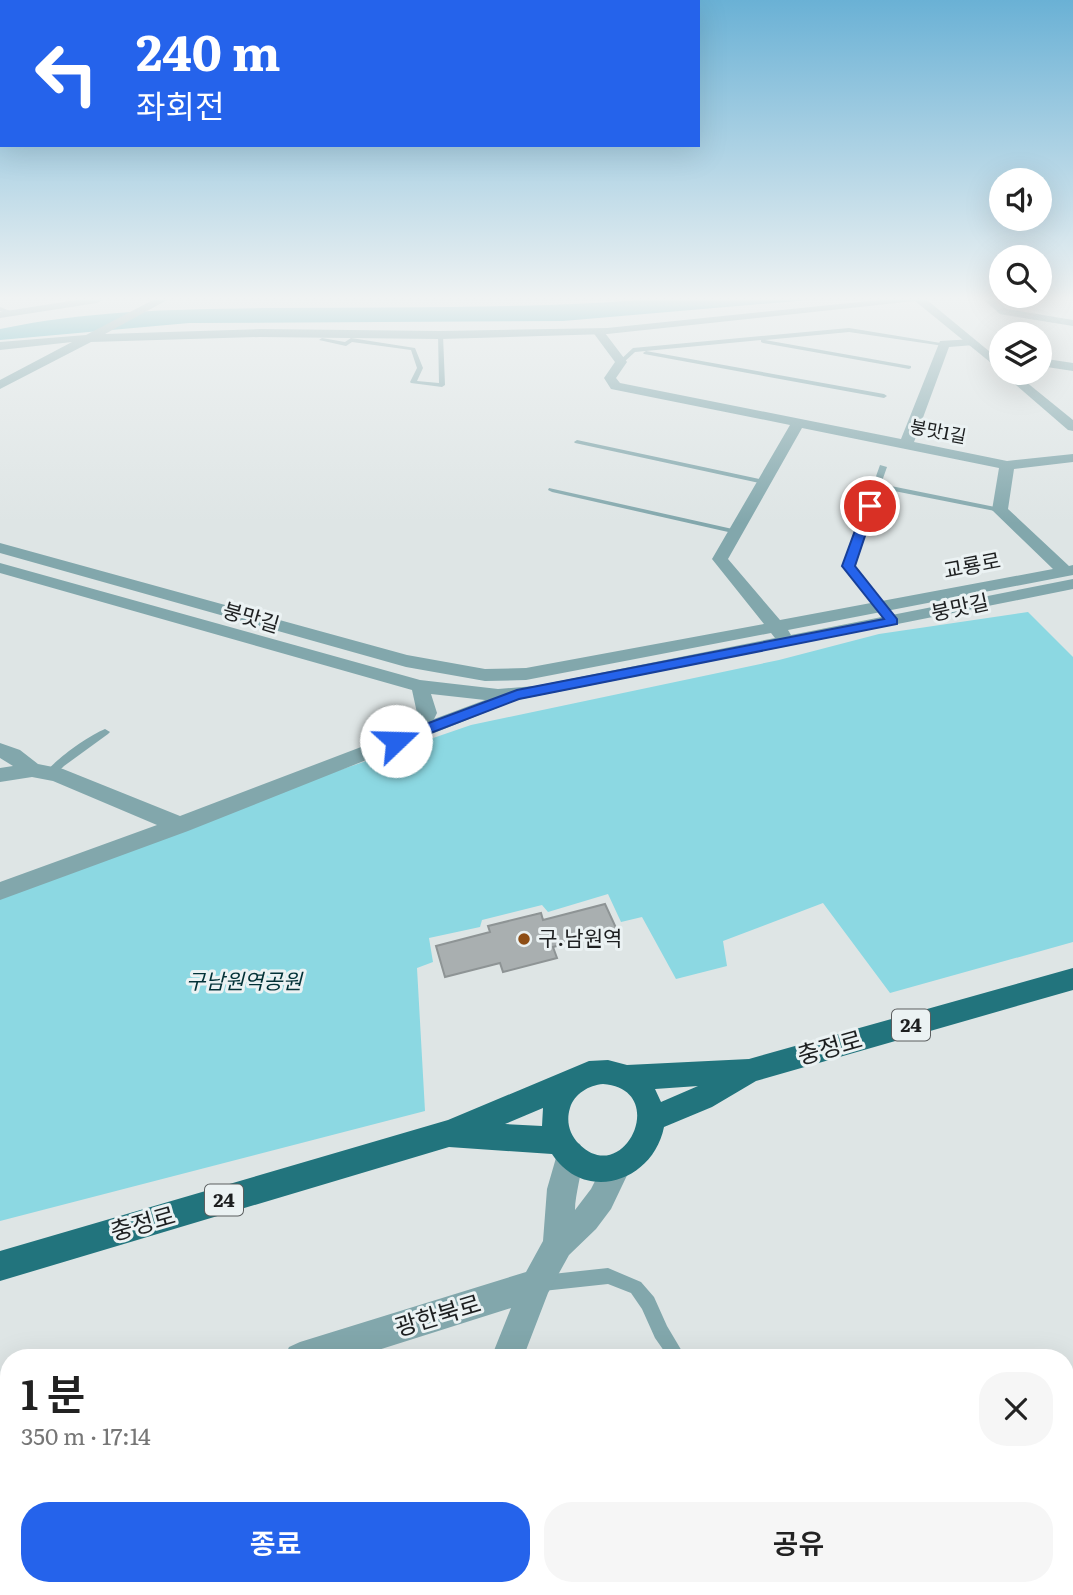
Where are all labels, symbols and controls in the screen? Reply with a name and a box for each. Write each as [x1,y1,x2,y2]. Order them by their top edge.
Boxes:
text: 240 m [136,13,281,86]
icon: left [21,28,112,119]
text: 좌회전 [136,80,224,128]
map controls [989,168,1052,385]
button: sound [989,168,1052,231]
button: search [989,245,1052,308]
button: layers [989,322,1052,385]
street label: 붕맛1길 [908,412,969,449]
pin [840,476,900,536]
icon: arrive [851,487,889,525]
street label: 교룡로 [940,543,1003,584]
street label: 붕맛길 [928,584,991,627]
street label: 붕맛길 [220,593,284,638]
position arrow [359,704,433,778]
place label: 구.남원역 [538,921,622,952]
marker: 구.남원역 [516,931,532,947]
park label: 구남원역공원 [186,964,304,995]
road number: 24 [892,1009,930,1040]
street label: 충정로 [793,1020,866,1072]
road number: 24 [205,1184,243,1216]
street label: 충정로 [106,1196,179,1248]
street label: 광한북로 [390,1284,485,1343]
text: 1 분 [21,1361,85,1423]
button: close [979,1372,1053,1446]
text: 350 m · 17:14 [21,1418,151,1452]
button: 종료 [21,1502,530,1582]
button: 공유 [544,1502,1053,1582]

